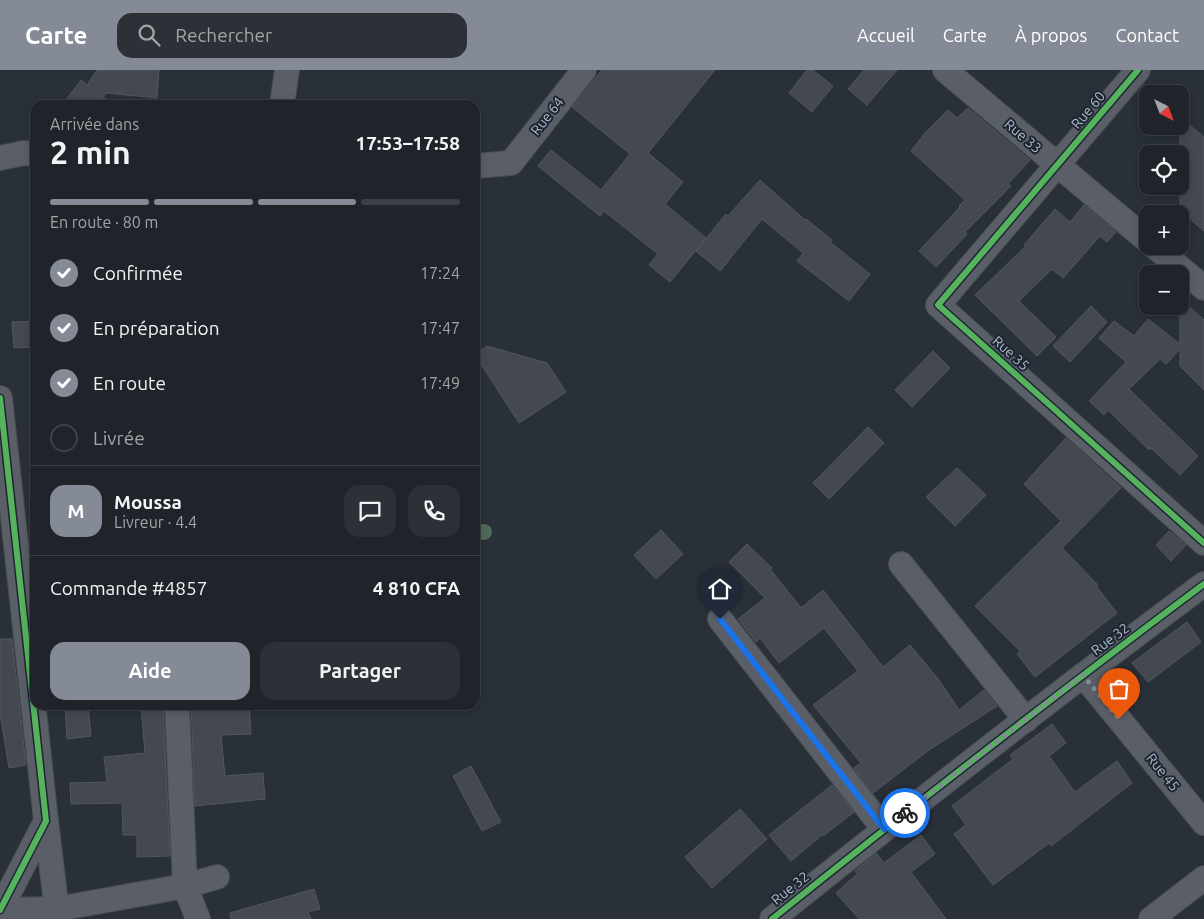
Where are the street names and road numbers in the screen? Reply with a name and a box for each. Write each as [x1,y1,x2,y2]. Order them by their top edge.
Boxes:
street label: Rue 60 [1068,88,1108,132]
street label: Rue 64 [527,94,567,138]
street label: Rue 33 [1001,116,1045,156]
street label: Rue 35 [990,333,1032,373]
street label: Rue 32 [1088,620,1132,658]
street label: Rue 45 [1143,750,1183,794]
street label: Rue 32 [768,868,812,908]

